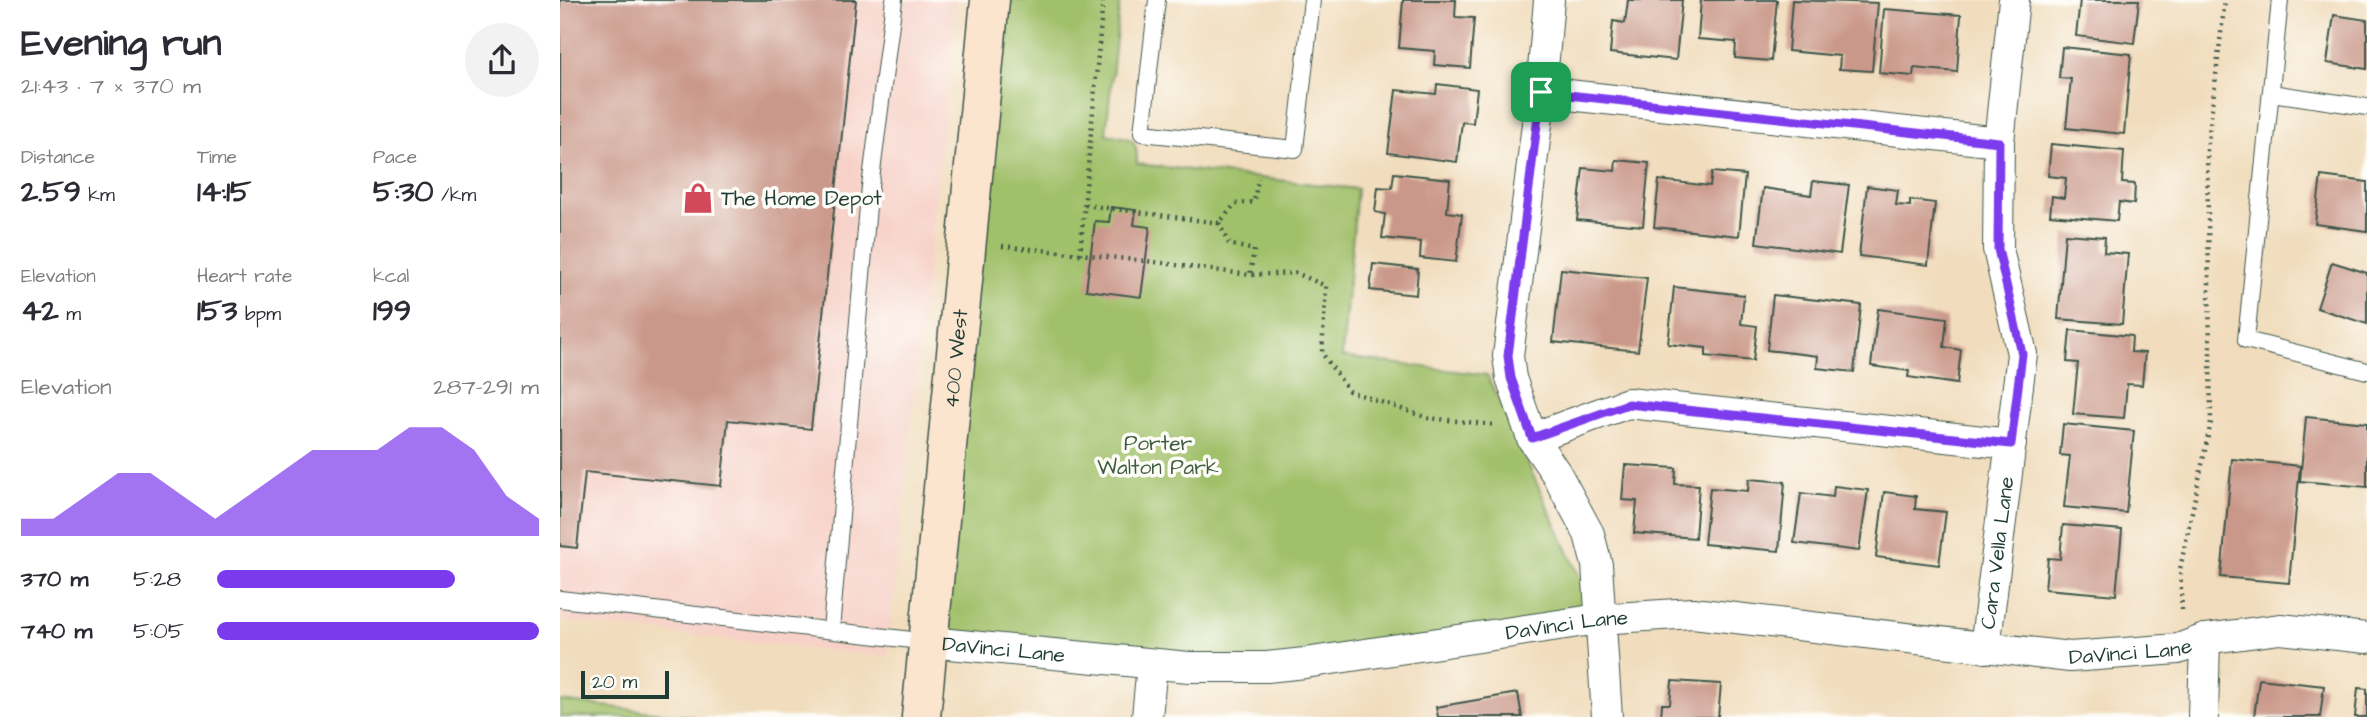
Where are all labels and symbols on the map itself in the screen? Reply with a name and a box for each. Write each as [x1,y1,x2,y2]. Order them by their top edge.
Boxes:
pin [1511,62,1571,122]
shop icon: The Home Depot [681,181,715,215]
place label: The Home Depot [721,184,882,214]
street label: 400 West [937,307,975,410]
park label: Porter Walton Park [1097,429,1219,482]
street label: Cara Vella Lane [1974,475,2021,631]
street label: DaVinci Lane [1504,603,1629,648]
street label: DaVinci Lane [941,629,1066,670]
street label: DaVinci Lane [2068,631,2196,672]
scale bar [581,668,668,700]

